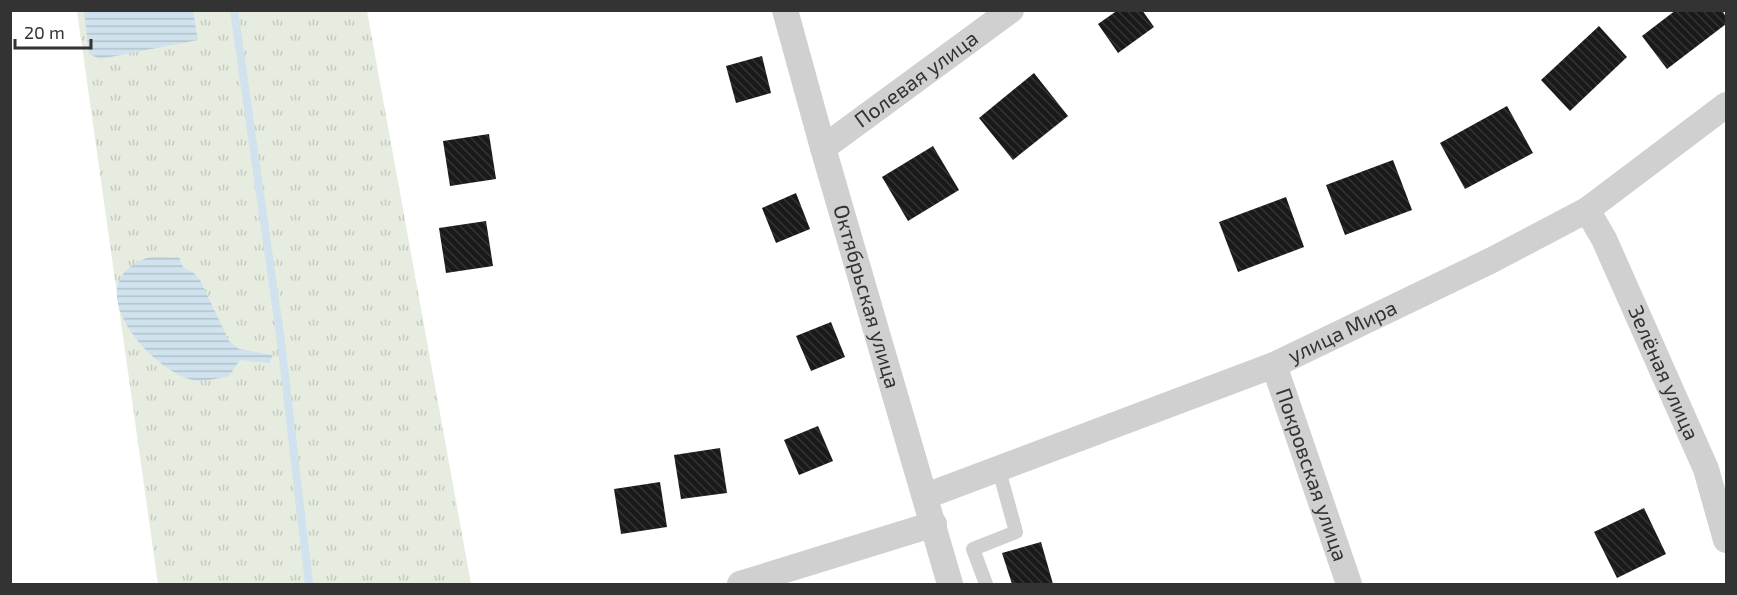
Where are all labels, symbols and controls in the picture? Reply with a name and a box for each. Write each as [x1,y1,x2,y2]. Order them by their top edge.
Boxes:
scale bar [15,12,92,50]
text: 20 m [24,21,65,43]
street label: Полевая улица [849,25,982,132]
street label: Октябрьская улица [829,201,906,391]
street label: улица Мира [1283,294,1401,368]
street label: Зелёная улица [1624,301,1705,443]
street label: Покровская улица [1272,384,1354,564]

